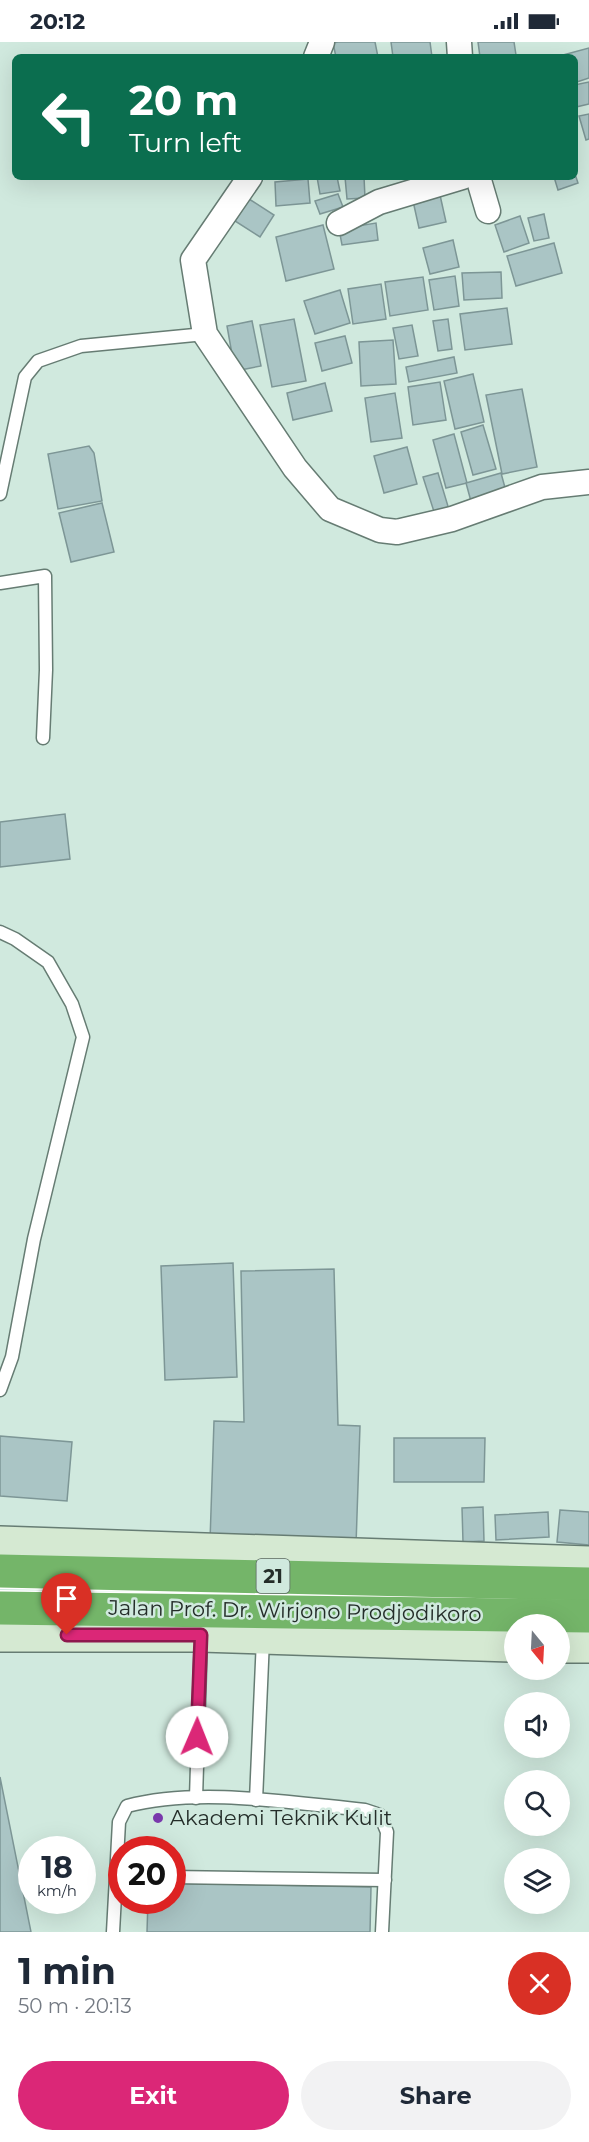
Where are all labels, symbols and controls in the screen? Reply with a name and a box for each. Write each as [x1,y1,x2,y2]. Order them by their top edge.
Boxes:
text: 20:12 [30,8,85,35]
text: 20 m [129,74,238,126]
icon: left [30,78,108,156]
text: Turn left [129,126,242,159]
road number: 21 [256,1559,290,1593]
pin [41,1573,92,1635]
icon: arrive [50,1582,83,1615]
street label: Jalan Prof. Dr. Wirjono Prodjodikoro [107,1595,482,1626]
north arrow [504,1614,570,1680]
map controls [504,1614,570,1914]
button: sound [504,1692,570,1758]
position arrow [165,1705,229,1769]
button: search [504,1770,570,1836]
place label: Akademi Teknik Kulit [170,1805,392,1830]
marker: Akademi Teknik Kulit [151,1811,165,1825]
speed limit sign: 20 [108,1836,186,1914]
button: layers [504,1848,570,1914]
text: 18 [41,1849,73,1886]
text: km/h [37,1881,77,1900]
text: 1 min [18,1949,116,1993]
button: close [508,1952,571,2015]
text: 50 m · 20:13 [18,1994,132,2018]
button: Exit [18,2061,289,2130]
button: Share [301,2061,571,2130]

